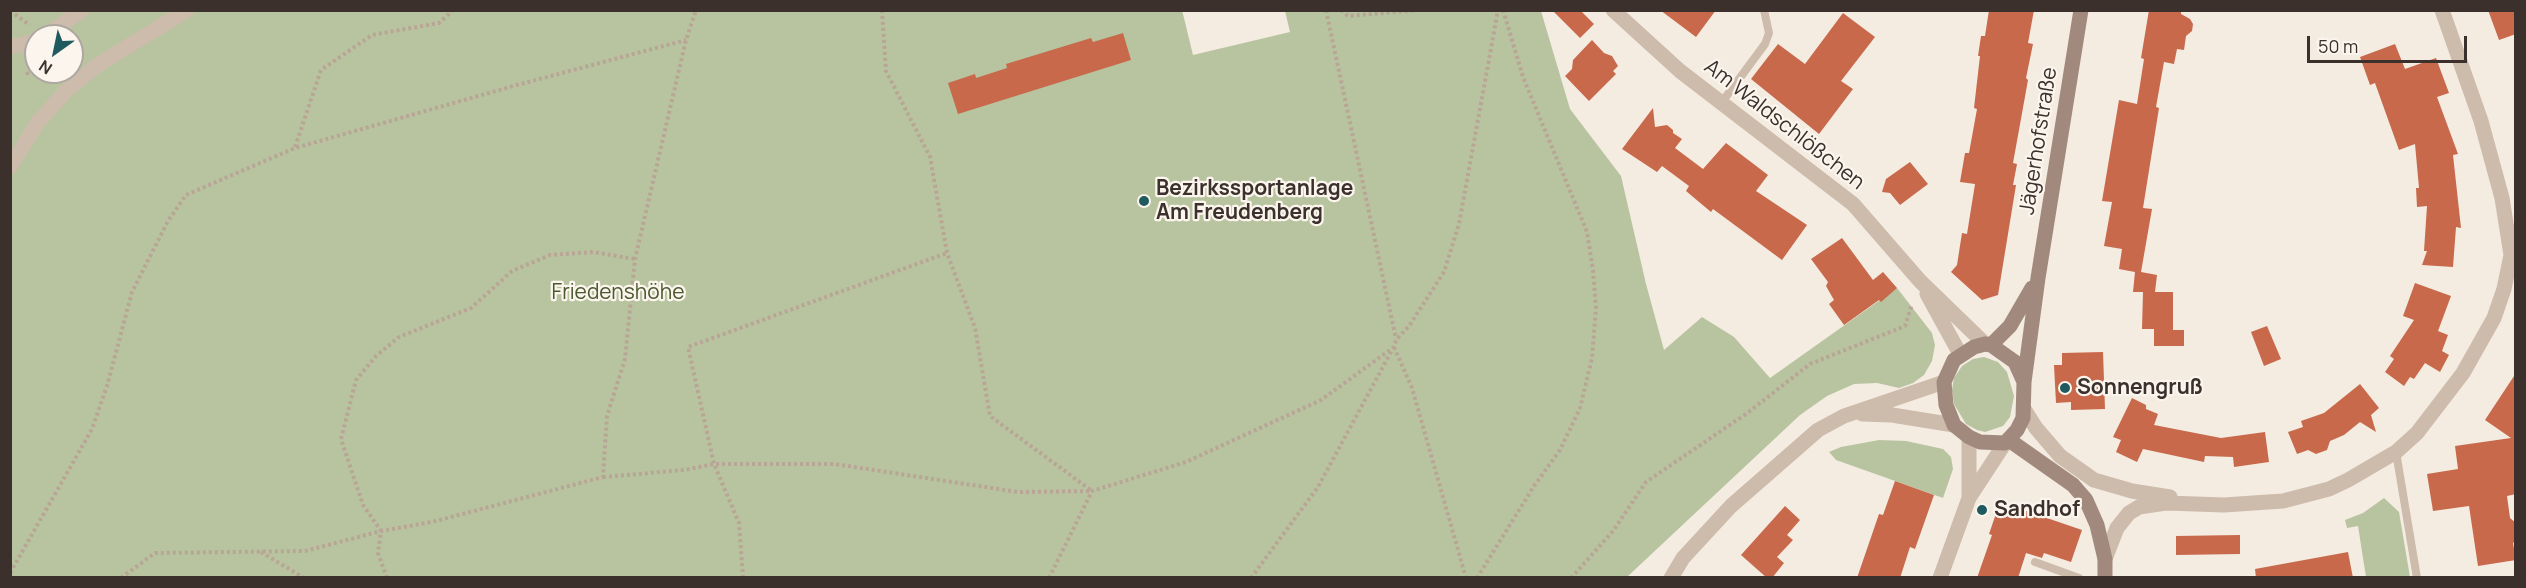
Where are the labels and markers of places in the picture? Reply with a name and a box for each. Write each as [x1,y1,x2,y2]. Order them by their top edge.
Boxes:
place label: Bezirkssportanlage Am Freudenberg [1156,176,1353,226]
marker: Bezirkssportanlage Am Freudenberg [1137,194,1151,208]
place label: Sonnengruß [2077,375,2203,401]
marker: Sonnengruß [2058,381,2072,395]
place label: Sandhof [1994,497,2080,523]
marker: Sandhof [1975,503,1989,517]

